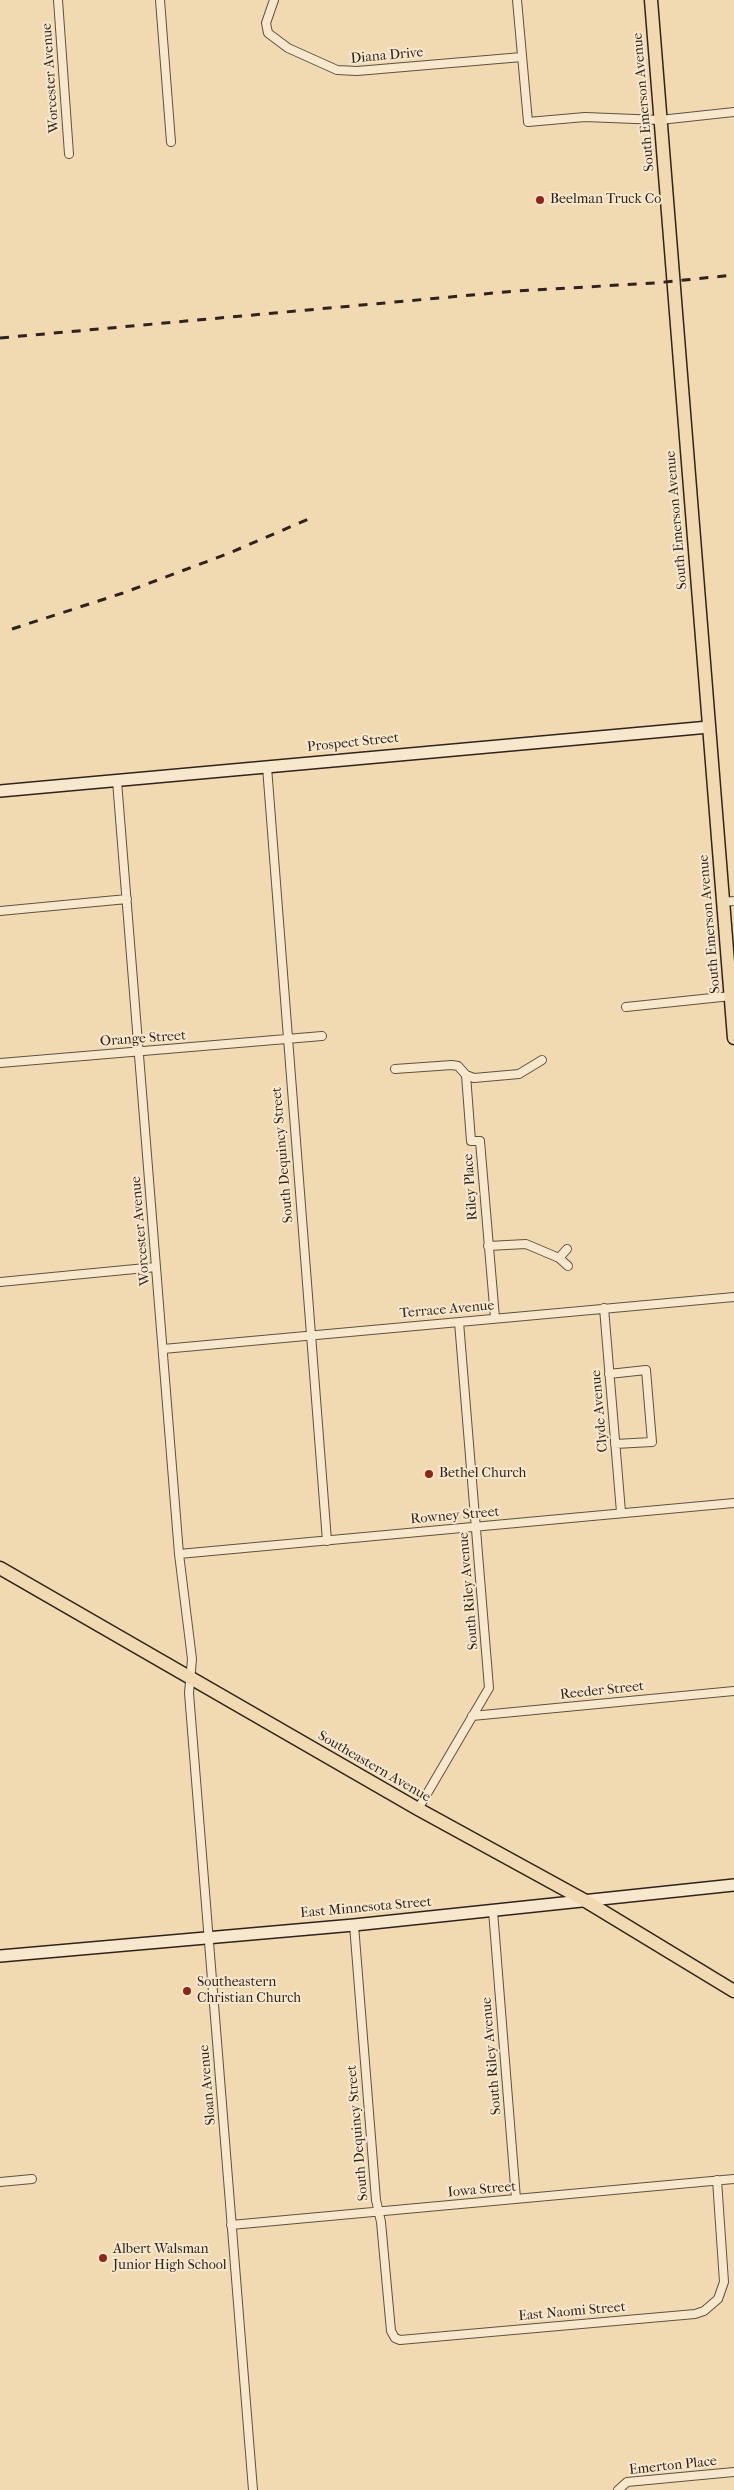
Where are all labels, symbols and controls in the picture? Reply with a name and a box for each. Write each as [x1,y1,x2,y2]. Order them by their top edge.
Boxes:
street label: Worcester Avenue [39,23,63,133]
street label: South Emerson Avenue [630,32,658,172]
street label: Diana Drive [350,44,424,68]
place label: Beelman Truck Co [550,192,661,208]
marker: Beelman Truck Co [534,194,546,206]
street label: South Emerson Avenue [663,450,691,590]
street label: Prospect Street [306,730,400,756]
street label: South Emerson Avenue [696,854,724,994]
street label: Orange Street [100,1028,186,1050]
street label: South Dequincy Street [269,1086,297,1224]
street label: Riley Place [460,1153,482,1221]
street label: Worcester Avenue [128,1175,154,1287]
street label: Terrace Avenue [399,1297,495,1323]
street label: Clyde Avenue [588,1369,612,1453]
place label: Bethel Church [439,1466,526,1482]
marker: Bethel Church [423,1468,435,1480]
street label: Rowney Street [410,1504,500,1528]
street label: South Riley Avenue [455,1531,483,1651]
street label: Reeder Street [559,1678,645,1704]
street label: Southeastern Avenue [315,1728,433,1806]
street label: East Minnesota Street [300,1894,432,1922]
place label: Southeastern Christian Church [197,1975,301,2008]
marker: Southeastern Christian Church [181,1985,193,1997]
street label: South Riley Avenue [478,1996,506,2116]
street label: Sloan Avenue [196,2044,220,2126]
street label: South Dequincy Street [344,2064,372,2202]
street label: Iowa Street [447,2179,517,2201]
place label: Albert Walsman Junior High School [113,2242,227,2274]
marker: Albert Walsman Junior High School [97,2252,109,2264]
street label: East Naomi Street [518,2299,626,2325]
street label: Emerton Place [628,2453,718,2479]

